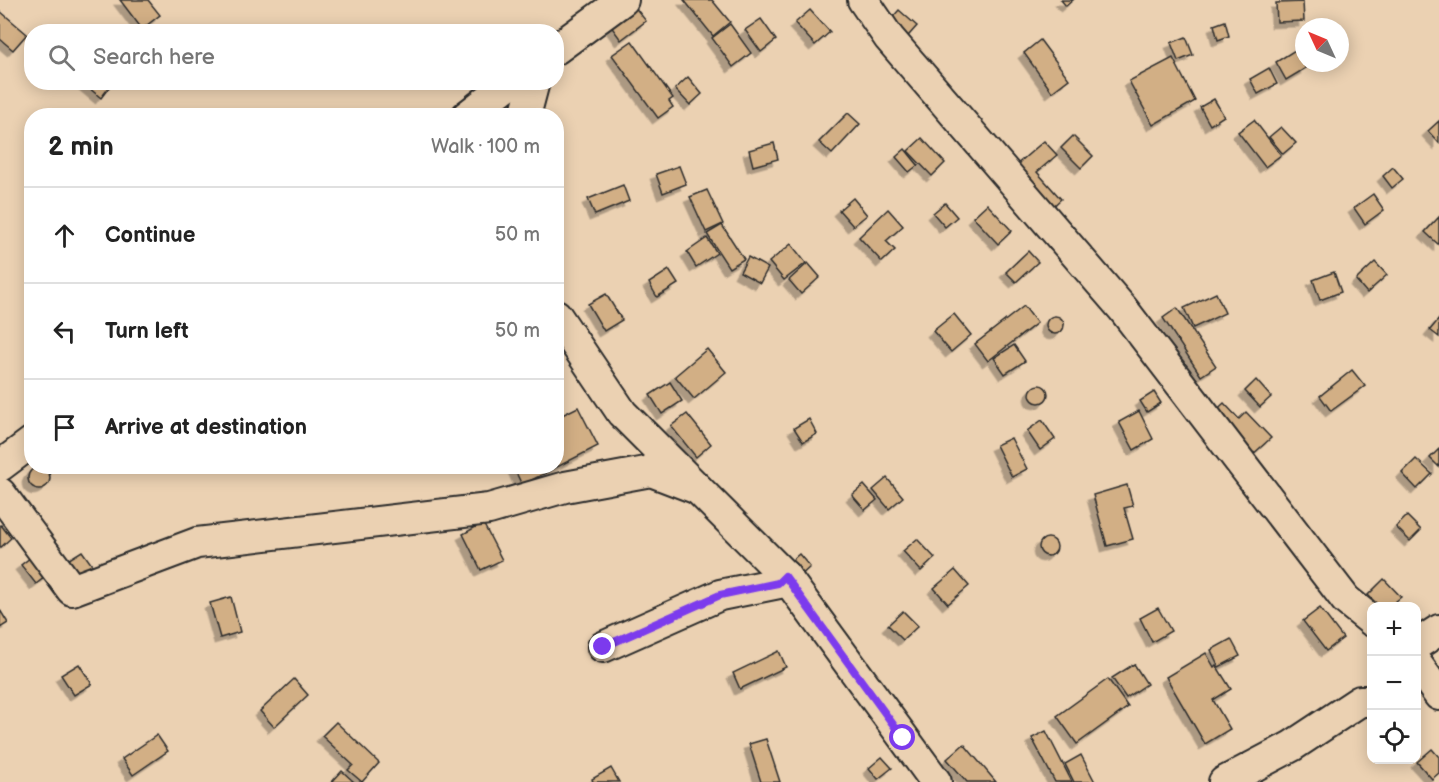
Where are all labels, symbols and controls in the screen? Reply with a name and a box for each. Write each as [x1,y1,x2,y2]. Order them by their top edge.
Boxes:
north arrow [1295,18,1349,72]
search box [24,24,564,90]
icon: search [45,41,78,74]
text: Search here [93,44,215,71]
text: 2 min [48,132,114,163]
text: Walk · 100 m [431,135,540,159]
icon: ahead [48,219,81,252]
text: Continue [105,222,195,249]
text: 50 m [495,223,540,247]
icon: left [48,315,81,348]
text: Turn left [105,318,189,345]
text: 50 m [495,319,540,343]
icon: arrive [48,411,81,444]
text: Arrive at destination [105,414,307,441]
map controls [1367,602,1421,764]
button: + [1367,602,1421,656]
route end [589,633,615,659]
button: − [1367,656,1421,710]
button: locate [1367,710,1421,764]
route start [889,724,915,750]

